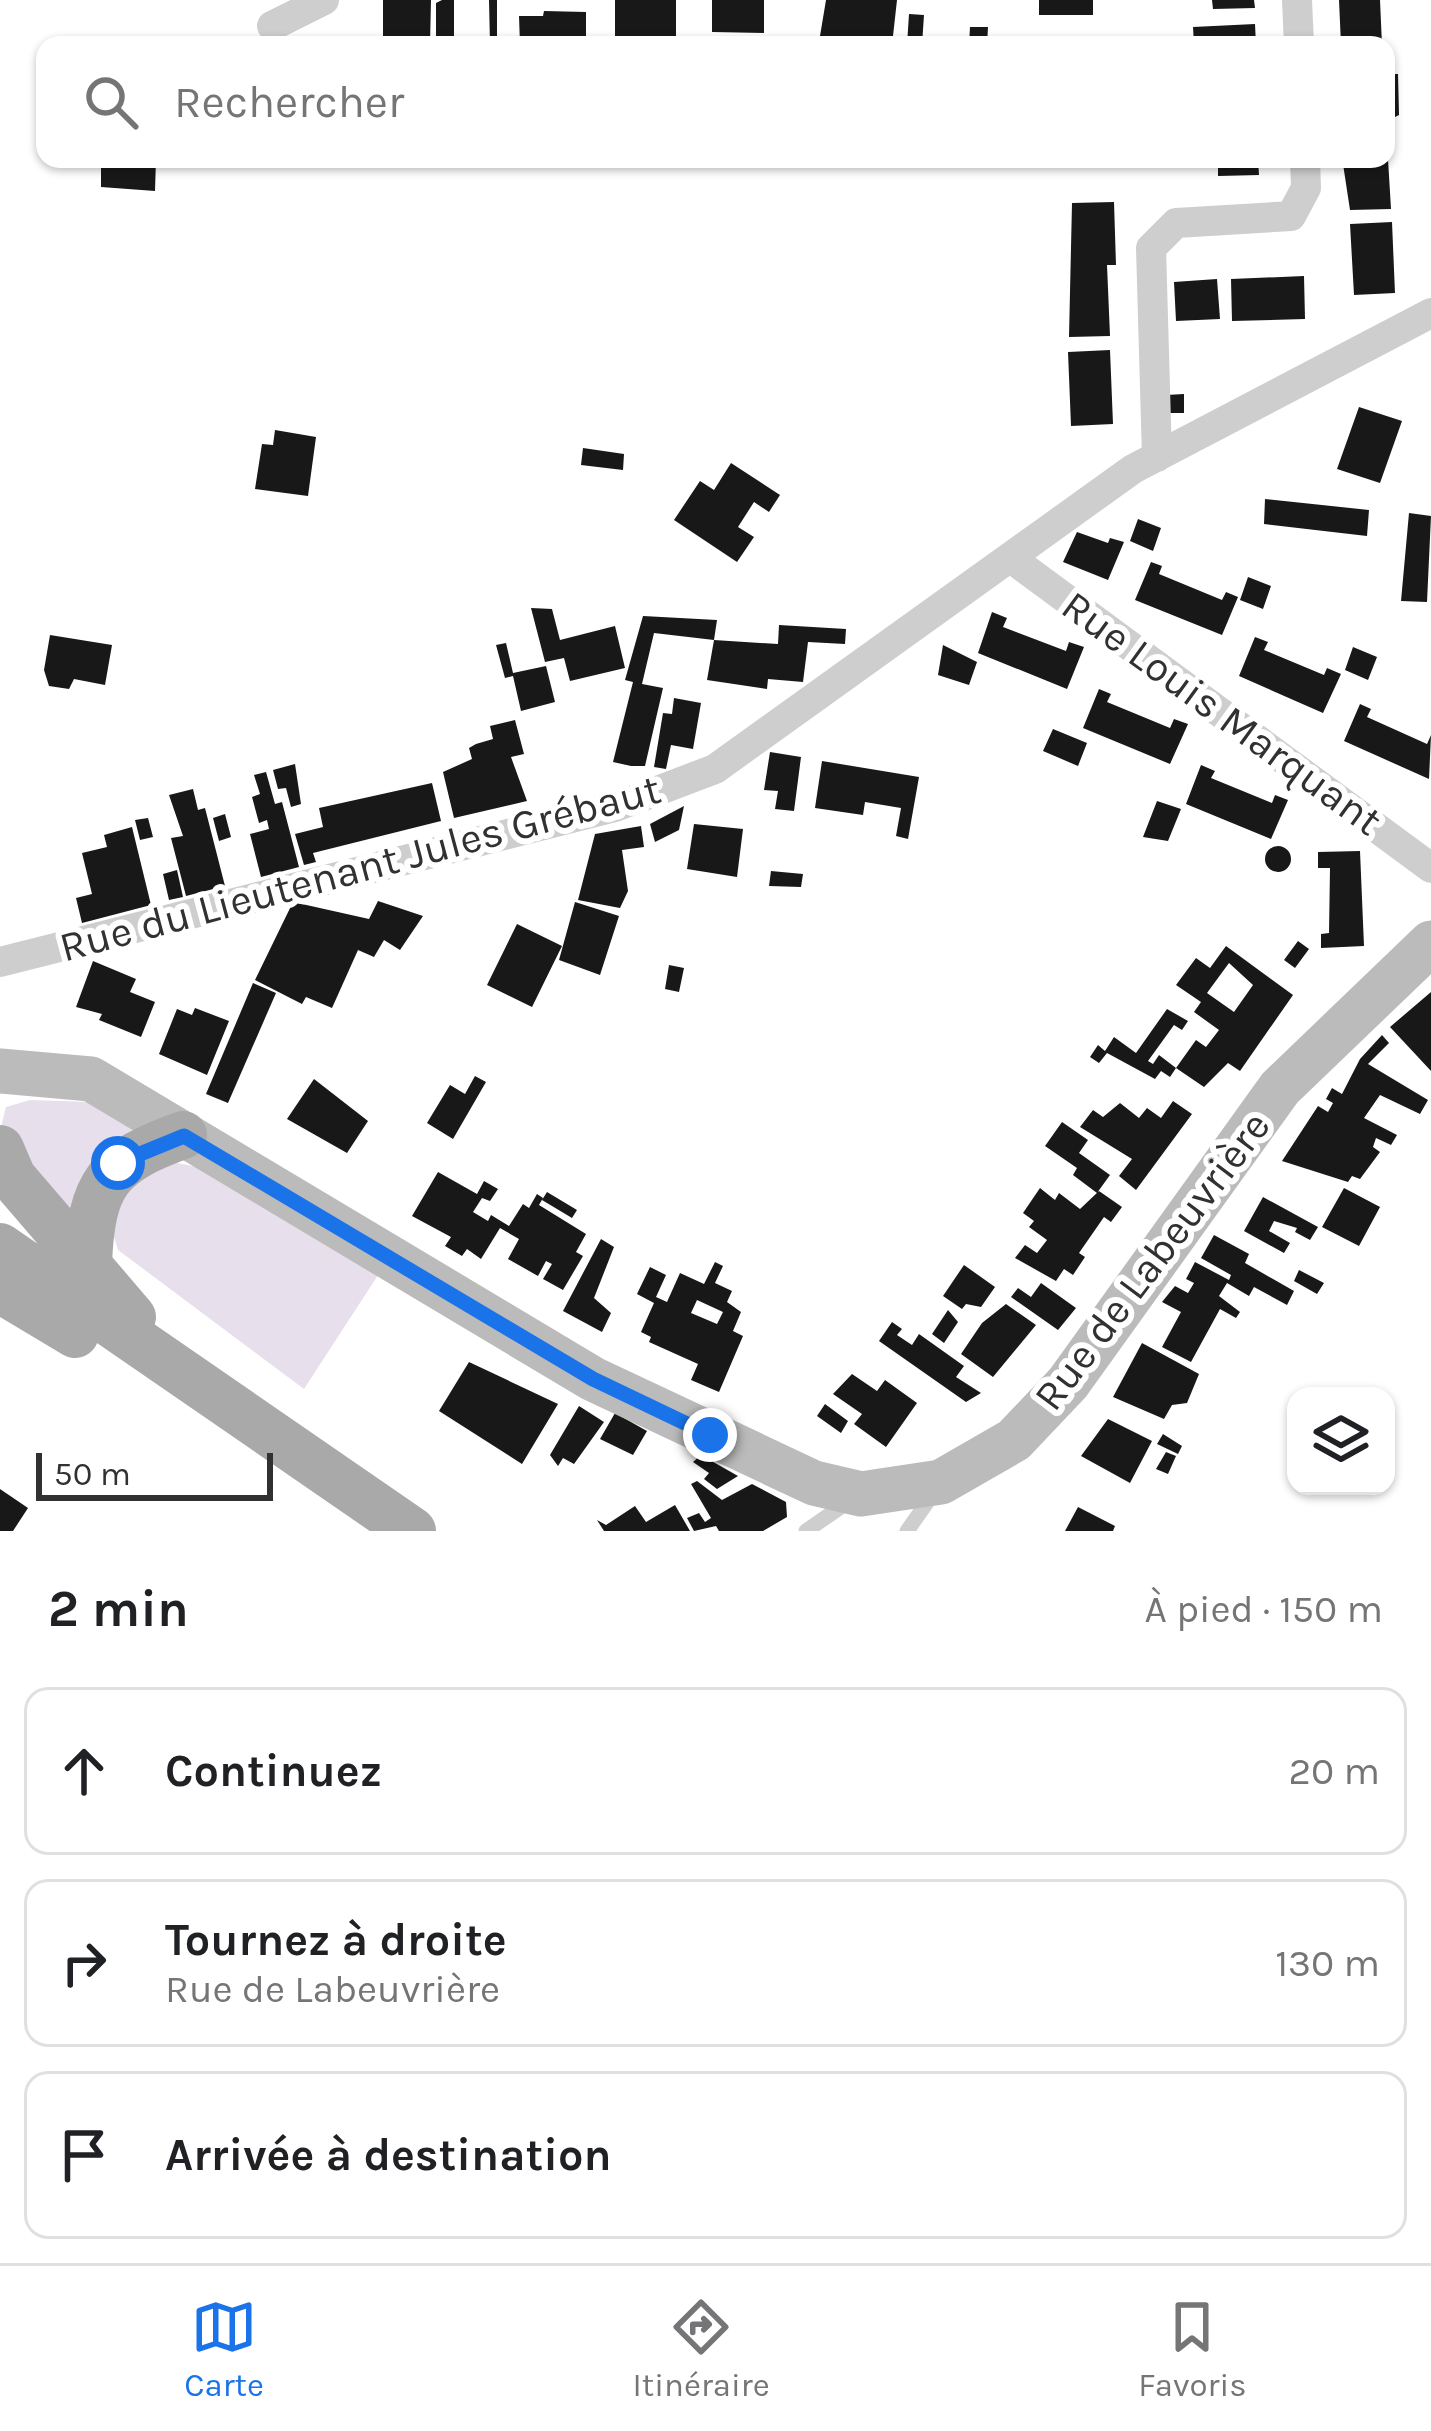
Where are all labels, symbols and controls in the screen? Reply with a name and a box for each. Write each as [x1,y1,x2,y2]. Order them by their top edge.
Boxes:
search box [36,36,1395,168]
icon: search [78,69,144,135]
text: Rechercher [174,76,404,128]
street label: Rue Louis Marquant [1052,580,1392,846]
street label: Rue du Lieutenant Jules Grébaut [54,764,666,972]
street label: Rue de Labeuvrière [1023,1102,1281,1420]
route start [91,1136,145,1190]
map controls [1287,1387,1395,1495]
button: layers [1287,1387,1395,1495]
route end [683,1408,737,1462]
scale bar [36,1447,273,1500]
text: 50 m [54,1455,131,1493]
text: 2 min [48,1579,189,1639]
text: À pied · 150 m [1144,1586,1383,1632]
icon: ahead [51,1738,117,1804]
text: Continuez [165,1745,382,1797]
text: 20 m [1289,1748,1380,1794]
text: Tournez à droite [165,1914,507,1966]
icon: right [51,1930,117,1996]
text: 130 m [1275,1940,1380,1986]
text: Rue de Labeuvrière [165,1966,500,2012]
icon: arrive [51,2122,117,2188]
text: Arrivée à destination [165,2129,612,2181]
tab: Carte [184,2294,264,2404]
tab: Itinéraire [633,2294,770,2404]
tab: Favoris [1138,2294,1247,2404]

